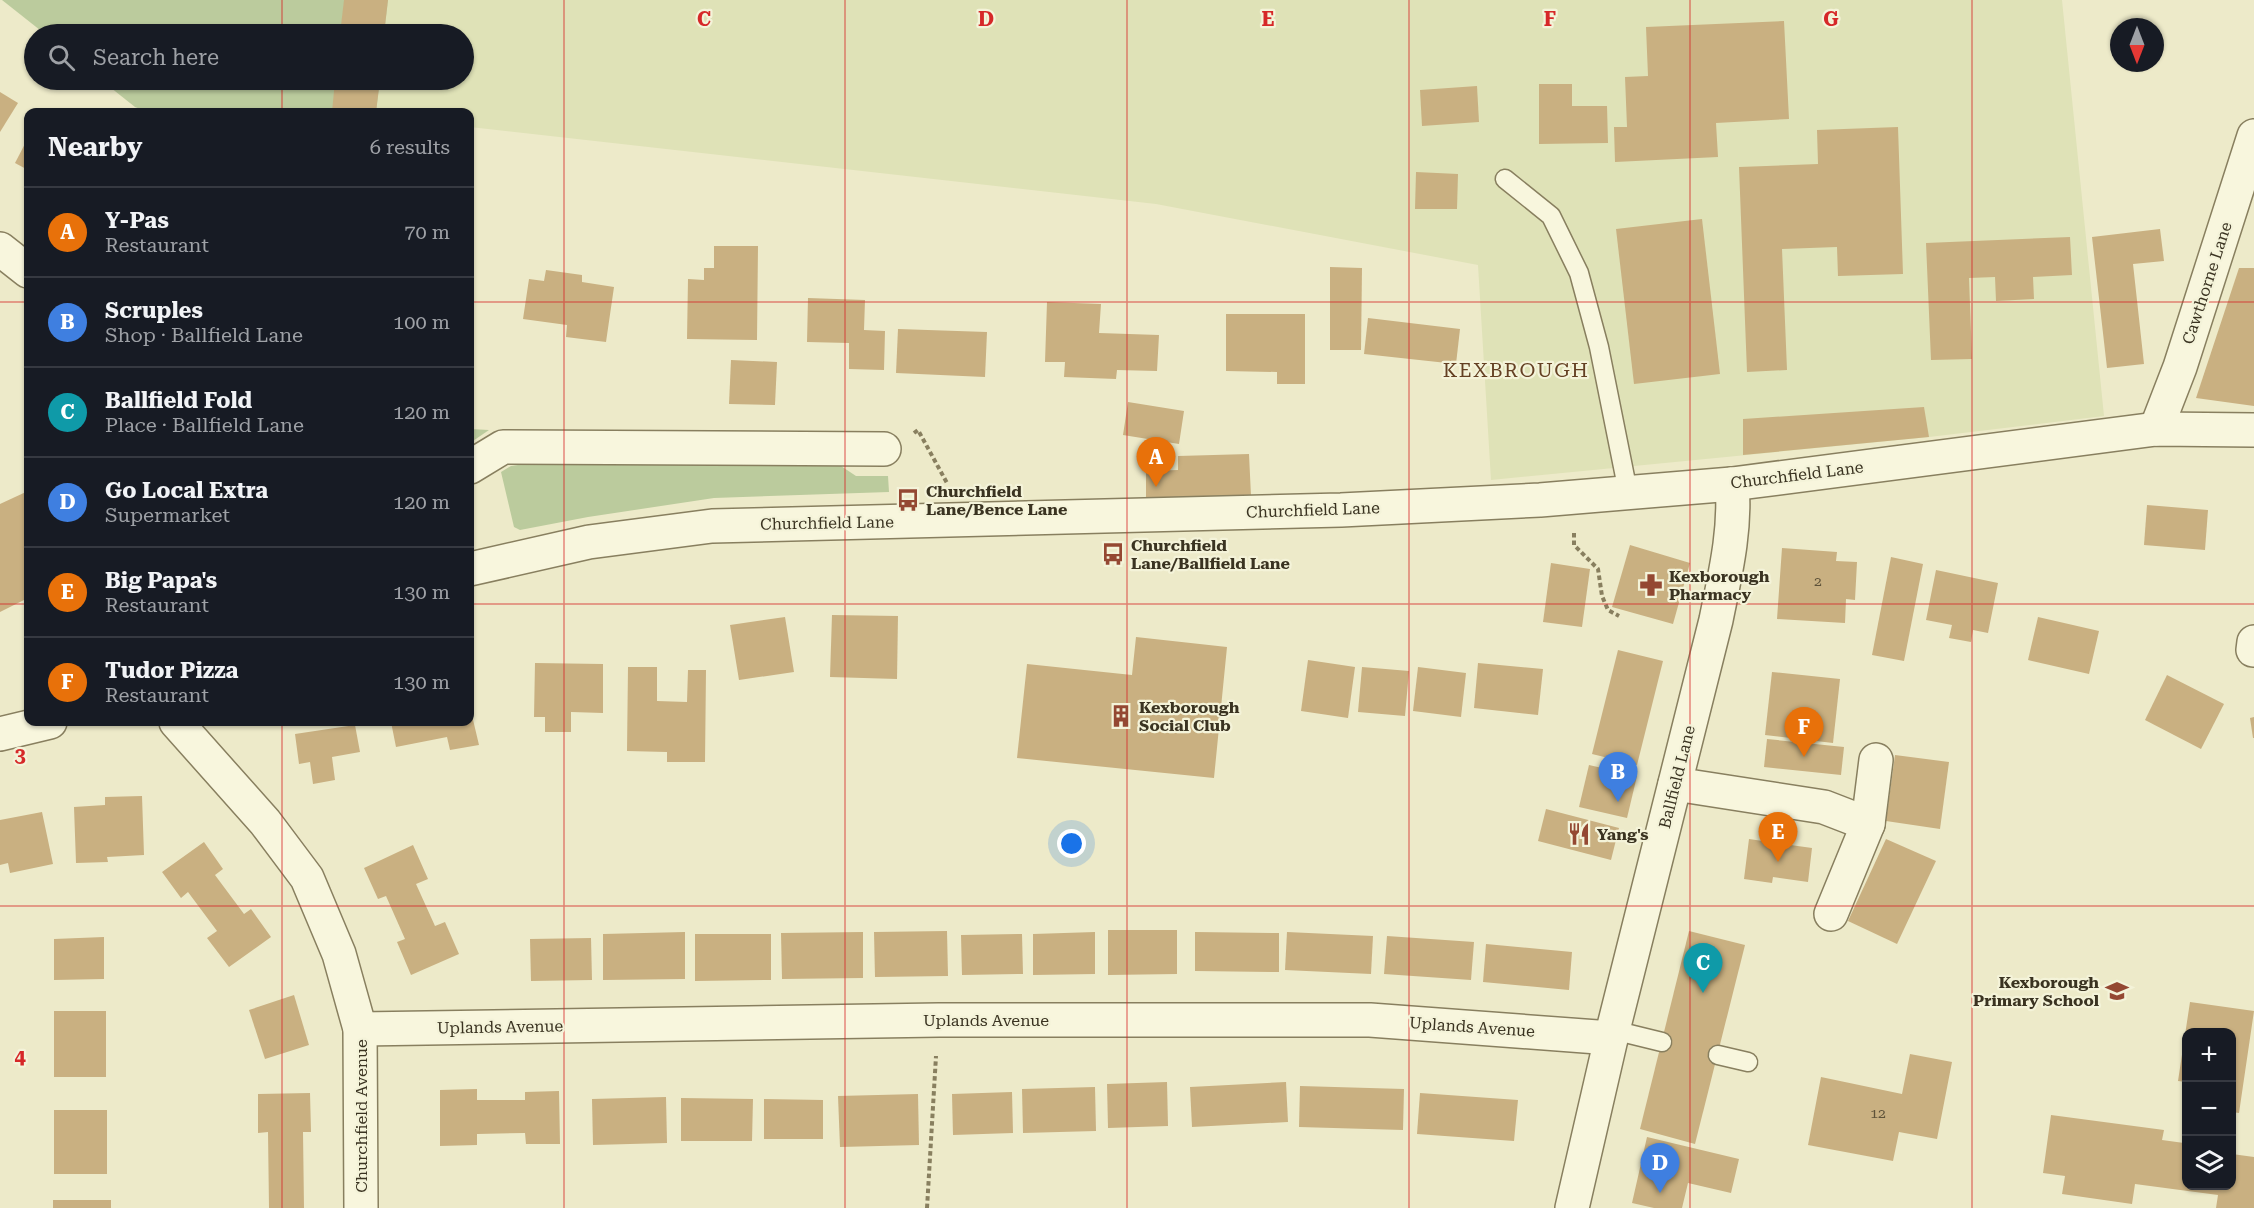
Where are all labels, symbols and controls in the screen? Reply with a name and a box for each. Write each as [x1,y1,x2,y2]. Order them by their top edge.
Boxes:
text: C [697,7,711,31]
text: D [978,7,994,31]
text: E [1262,7,1275,31]
text: F [1544,7,1556,31]
text: G [1823,7,1839,31]
north arrow [2110,18,2164,72]
search box [24,24,474,90]
icon: search [45,41,78,74]
text: Search here [93,45,219,70]
text: Nearby [48,132,142,162]
text: 6 results [370,135,450,159]
text: Y-Pas [105,208,169,233]
street label: Cawthorne Lane [2178,219,2236,346]
text: A [60,220,75,244]
text: 70 m [404,220,450,244]
text: Restaurant [105,233,209,257]
text: Scruples [105,298,203,323]
text: B [60,310,75,334]
text: 100 m [393,310,450,334]
text: Shop · Ballfield Lane [105,323,303,347]
district label: KEXBROUGH [1443,358,1589,382]
text: Ballfield Fold [105,388,252,413]
text: C [61,400,75,424]
text: 120 m [393,400,450,424]
text: Place · Ballfield Lane [105,413,304,437]
pin: A [1136,438,1176,487]
street label: Churchfield Lane [1729,457,1865,493]
text: Go Local Extra [105,478,268,503]
place label: Churchfield Lane/Bence Lane [926,482,1067,519]
bus stop icon: Churchfield Lane/Bence Lane [895,487,921,513]
text: D [59,490,76,514]
text: 120 m [393,490,450,514]
street label: Churchfield Lane [1246,498,1380,522]
text: Supermarket [105,503,230,527]
street label: Churchfield Lane [760,512,894,534]
place label: Churchfield Lane/Ballfield Lane [1131,536,1290,573]
bus stop icon: Churchfield Lane/Ballfield Lane [1100,541,1126,567]
place label: Kexborough Pharmacy [1669,567,1770,604]
text: Big Papa's [105,568,217,593]
pharmacy icon: Kexborough Pharmacy [1638,572,1664,598]
house number: 2 [1814,573,1822,589]
text: E [61,580,74,604]
text: 130 m [393,580,450,604]
text: Restaurant [105,593,209,617]
text: Tudor Pizza [105,658,239,683]
text: F [61,670,74,694]
text: 130 m [393,670,450,694]
text: Restaurant [105,683,209,707]
place label: Kexborough Social Club [1139,698,1240,735]
building icon: Kexborough Social Club [1108,703,1134,729]
pin: F [1784,708,1824,757]
street label: Ballfield Lane [1655,723,1699,831]
text: 3 [14,743,26,767]
pin: B [1598,752,1638,802]
pin: E [1758,812,1798,862]
restaurant icon: Yang's [1566,821,1592,847]
place label: Yang's [1597,825,1649,844]
your location [1057,829,1086,858]
pin: C [1684,944,1722,993]
place label: Kexborough Primary School [1973,973,2100,1010]
school or university icon: Kexborough Primary School [2104,978,2130,1004]
street label: Uplands Avenue [923,1011,1049,1030]
street label: Uplands Avenue [1408,1013,1536,1041]
street label: Uplands Avenue [437,1016,563,1038]
map controls [2182,1028,2236,1190]
button: + [2182,1028,2236,1082]
street label: Churchfield Avenue [352,1039,371,1193]
text: 4 [14,1045,26,1069]
button: − [2182,1082,2236,1136]
house number: 12 [1870,1105,1886,1121]
button: layers [2182,1136,2236,1190]
pin: D [1640,1144,1680,1193]

